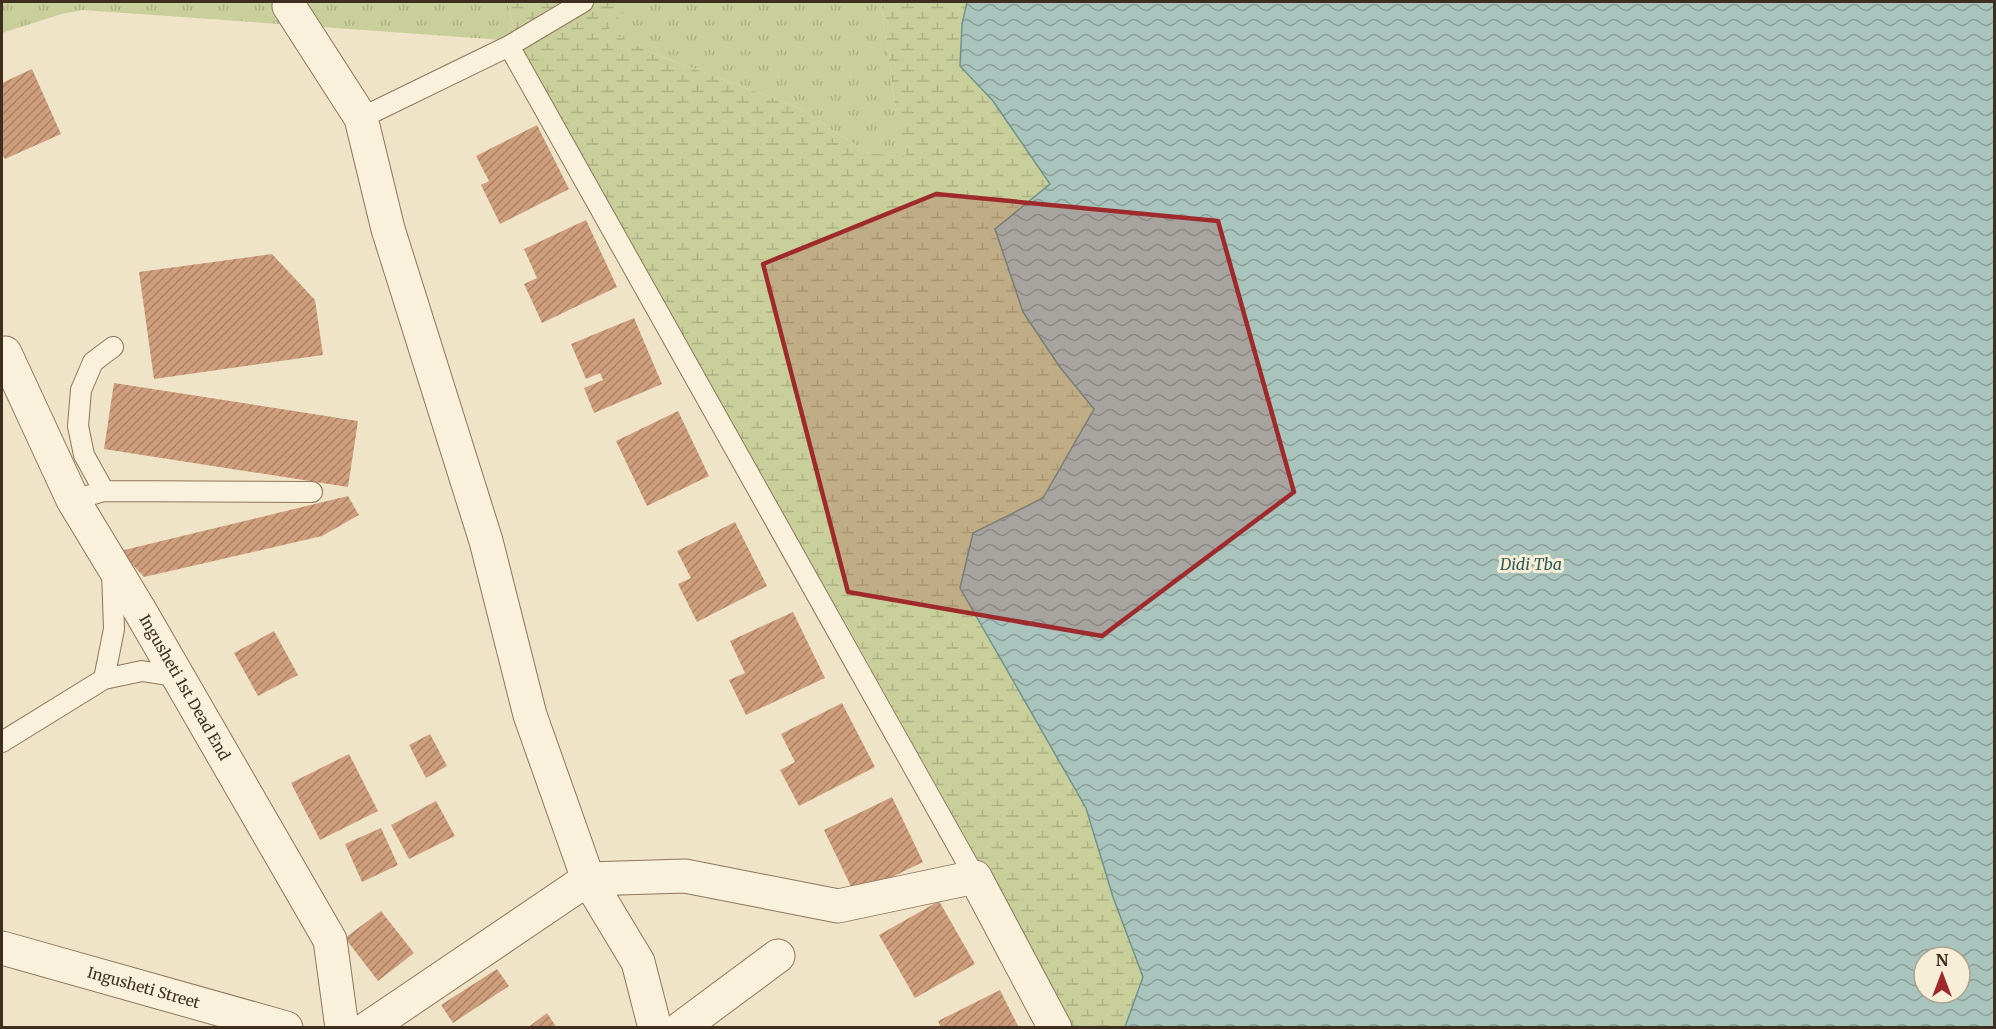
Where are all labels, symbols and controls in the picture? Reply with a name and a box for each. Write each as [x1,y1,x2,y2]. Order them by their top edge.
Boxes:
water label: Didi Tba [1499,554,1562,574]
street label: Ingusheti 1st Dead End [135,611,234,764]
north arrow [1912,945,1972,1005]
text: N [1936,950,1949,970]
street label: Ingusheti Street [85,963,202,1012]

